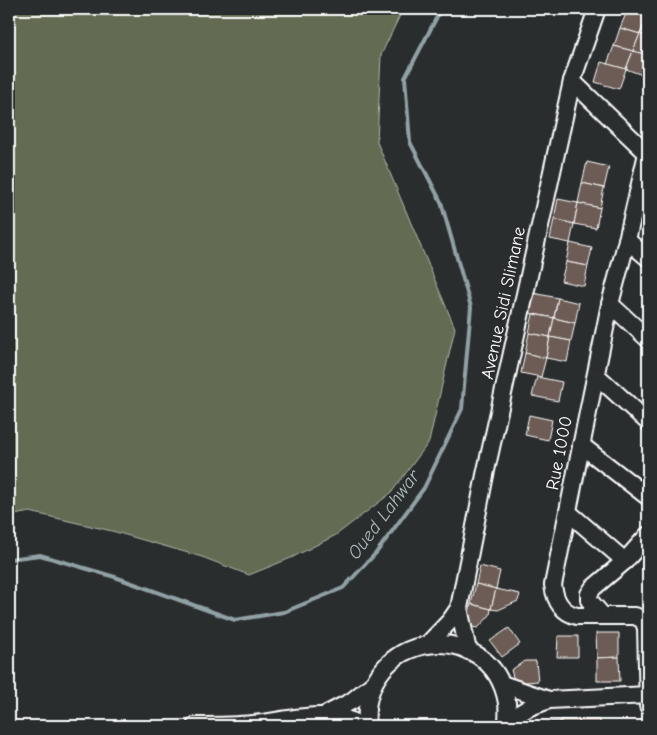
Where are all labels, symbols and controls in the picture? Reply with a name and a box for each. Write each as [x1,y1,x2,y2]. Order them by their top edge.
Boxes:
street label: Avenue Sidi Slimane [477,225,530,381]
street label: Rue 1000 [542,414,577,492]
water label: Oued Lahwar [343,465,425,563]

